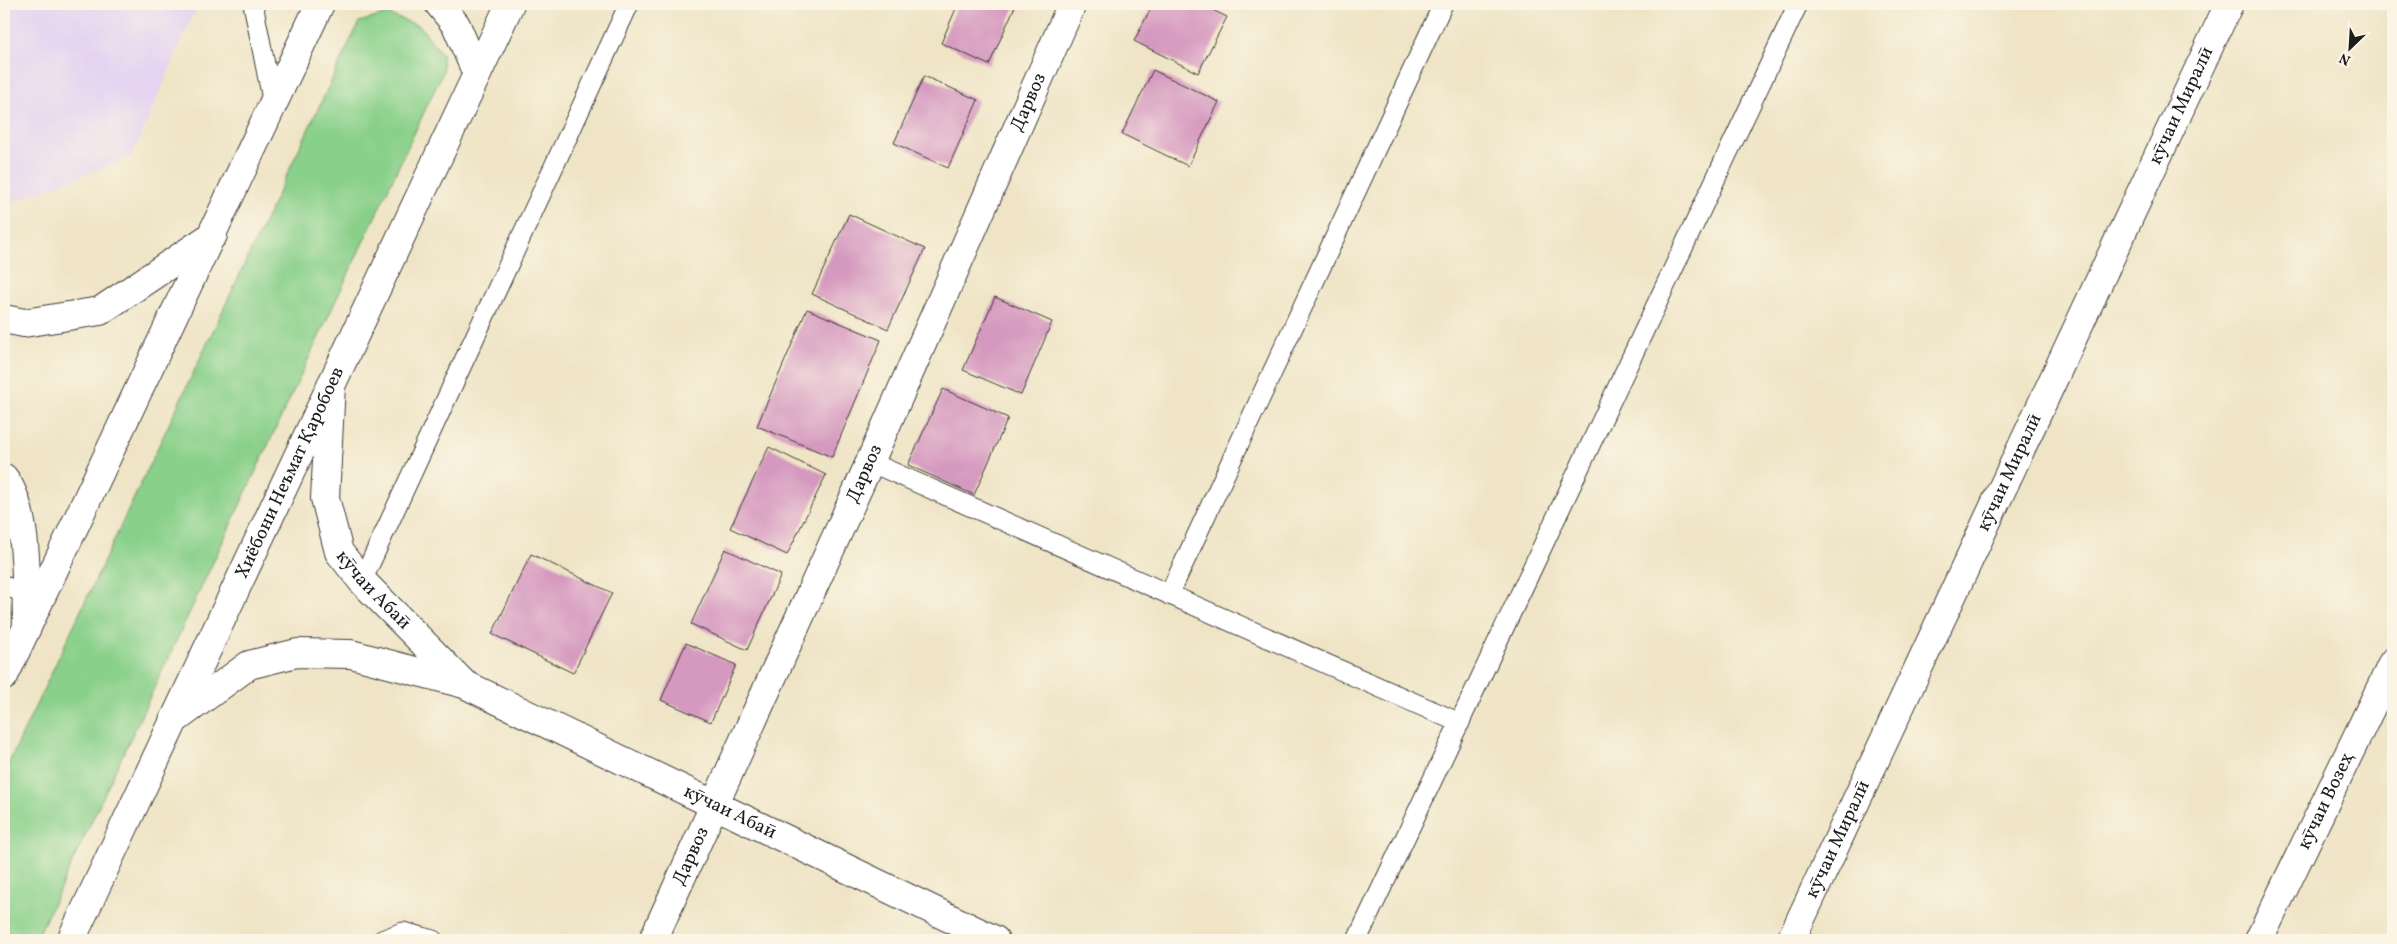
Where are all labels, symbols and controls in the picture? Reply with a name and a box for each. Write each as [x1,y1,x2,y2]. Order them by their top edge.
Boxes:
north arrow [2324,22,2374,72]
street label: кӯчаи Миралӣ [2143,43,2220,169]
text: N [2337,48,2354,69]
street label: Дарвоз [1004,69,1053,136]
street label: Хиёбони Неъмат Қаробоев [229,363,351,583]
street label: кӯчаи Миралӣ [1971,410,2048,536]
street label: Дарвоз [840,440,889,507]
street label: кӯчаи Абаӣ [329,545,416,636]
street label: кӯчаи Возеҳ [2291,748,2360,854]
street label: кӯчаи Миралӣ [1799,776,1877,903]
street label: кӯчаи Абаӣ [679,779,781,846]
street label: Дарвоз [666,823,716,890]

